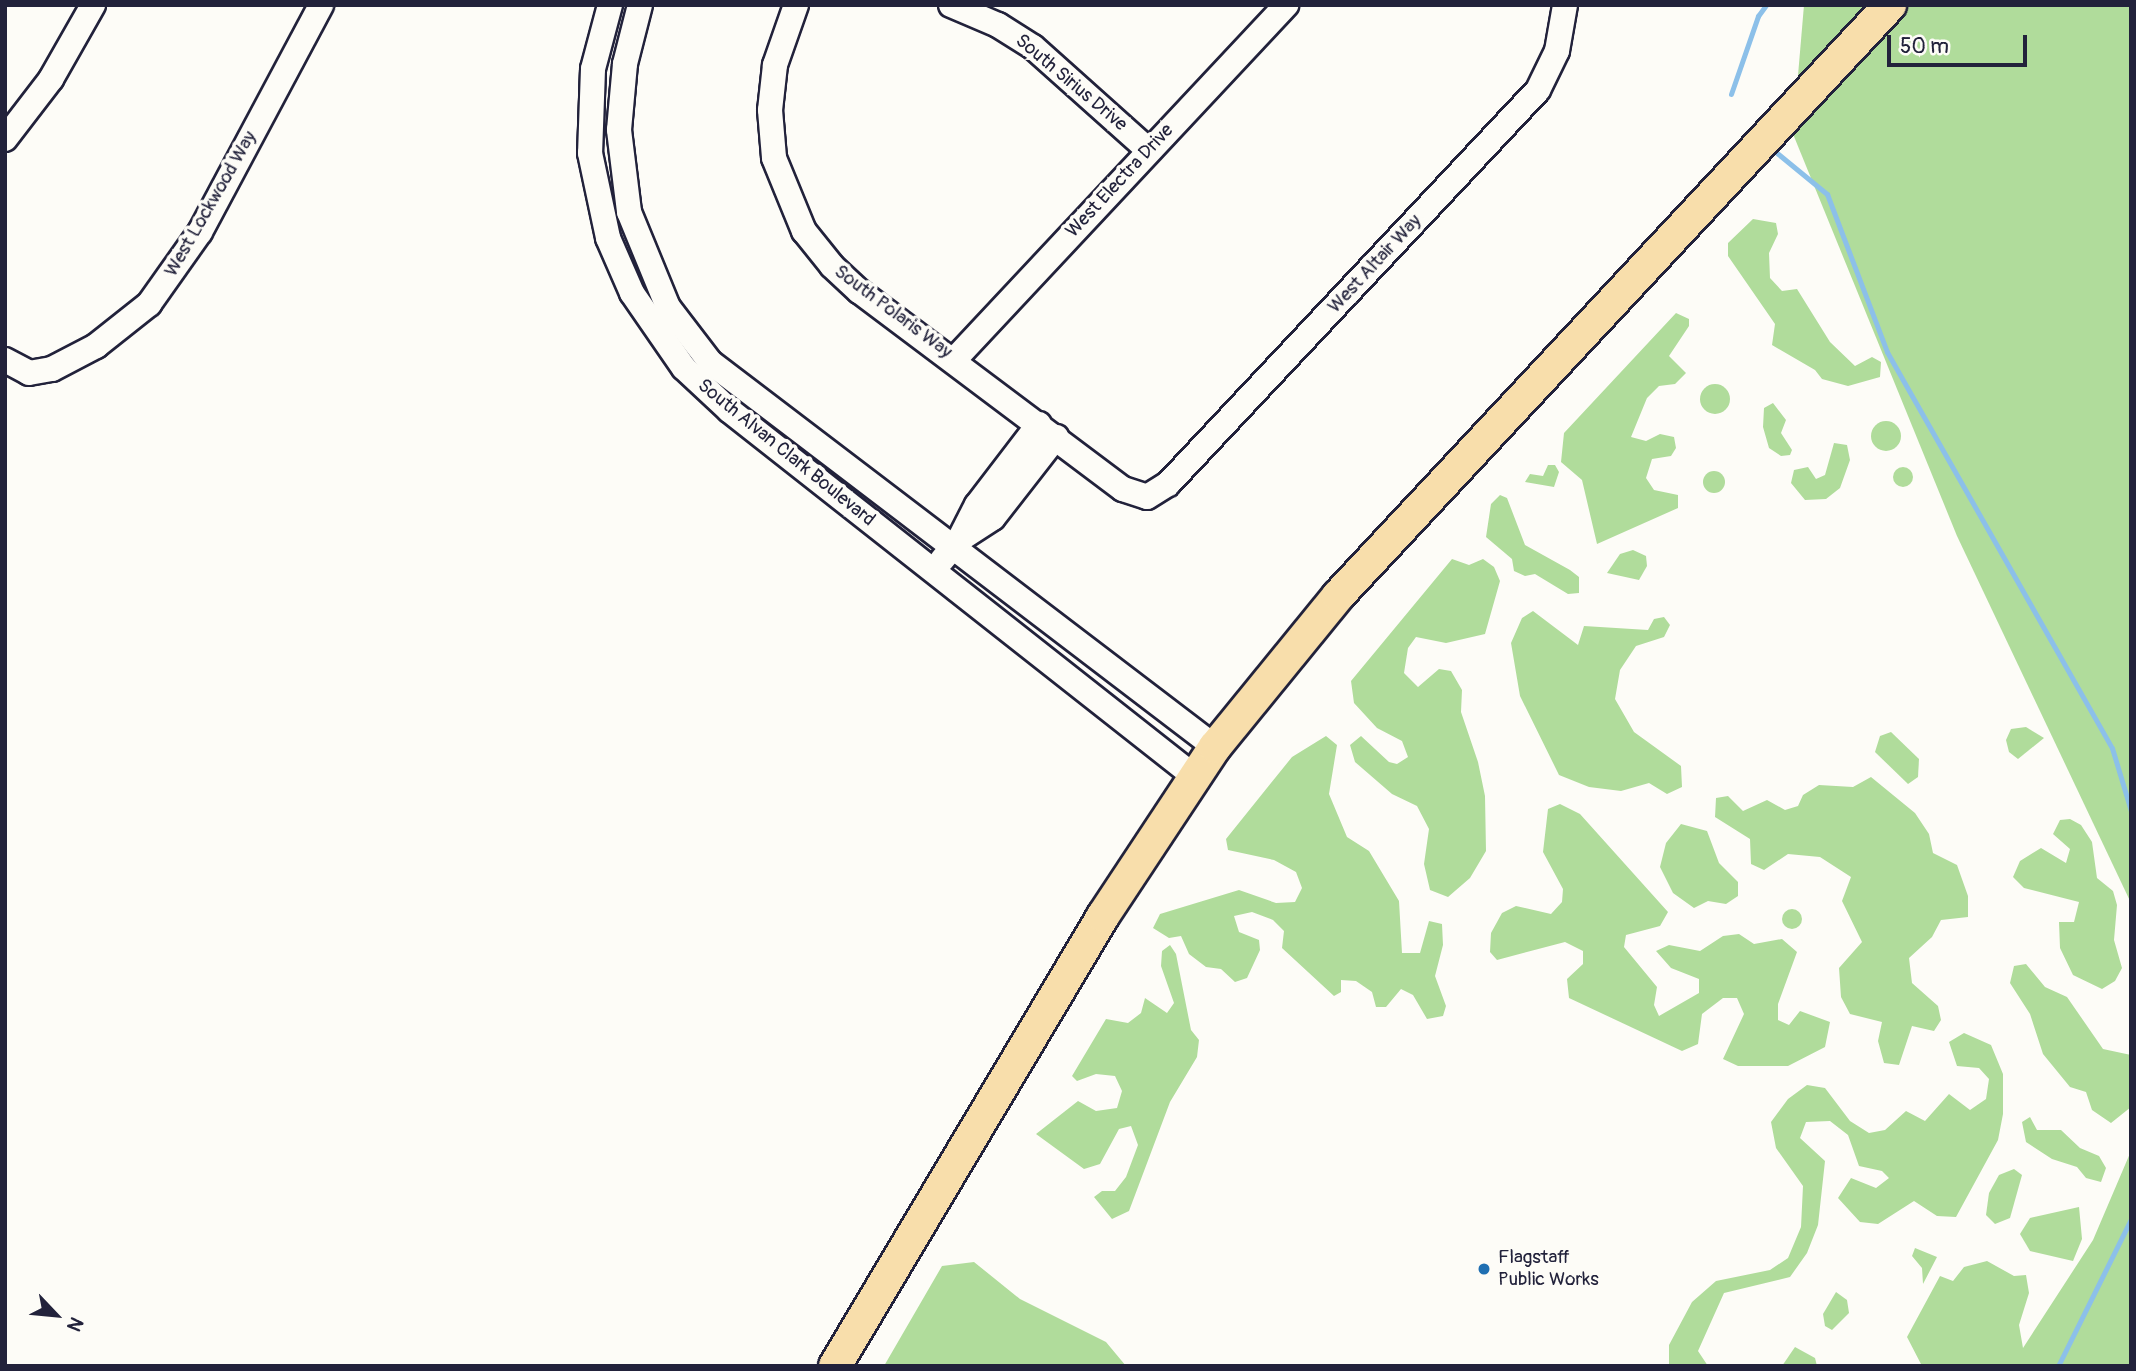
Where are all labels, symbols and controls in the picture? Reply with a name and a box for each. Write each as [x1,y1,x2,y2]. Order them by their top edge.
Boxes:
scale bar [1891,21,2031,65]
street label: South Sirius Drive [1010,30,1132,136]
text: 50 m [1900,33,1949,60]
street label: West Electra Drive [1061,119,1179,243]
street label: West Lockwood Way [160,127,262,281]
street label: West Altair Way [1323,210,1427,318]
street label: South Polaris Way [830,260,956,364]
street label: South Alvan Clark Boulevard [693,374,879,532]
place label: Flagstaff Public Works [1498,1247,1599,1291]
marker: Flagstaff Public Works [1476,1261,1492,1277]
north arrow [21,1280,91,1350]
text: N [61,1313,88,1335]

